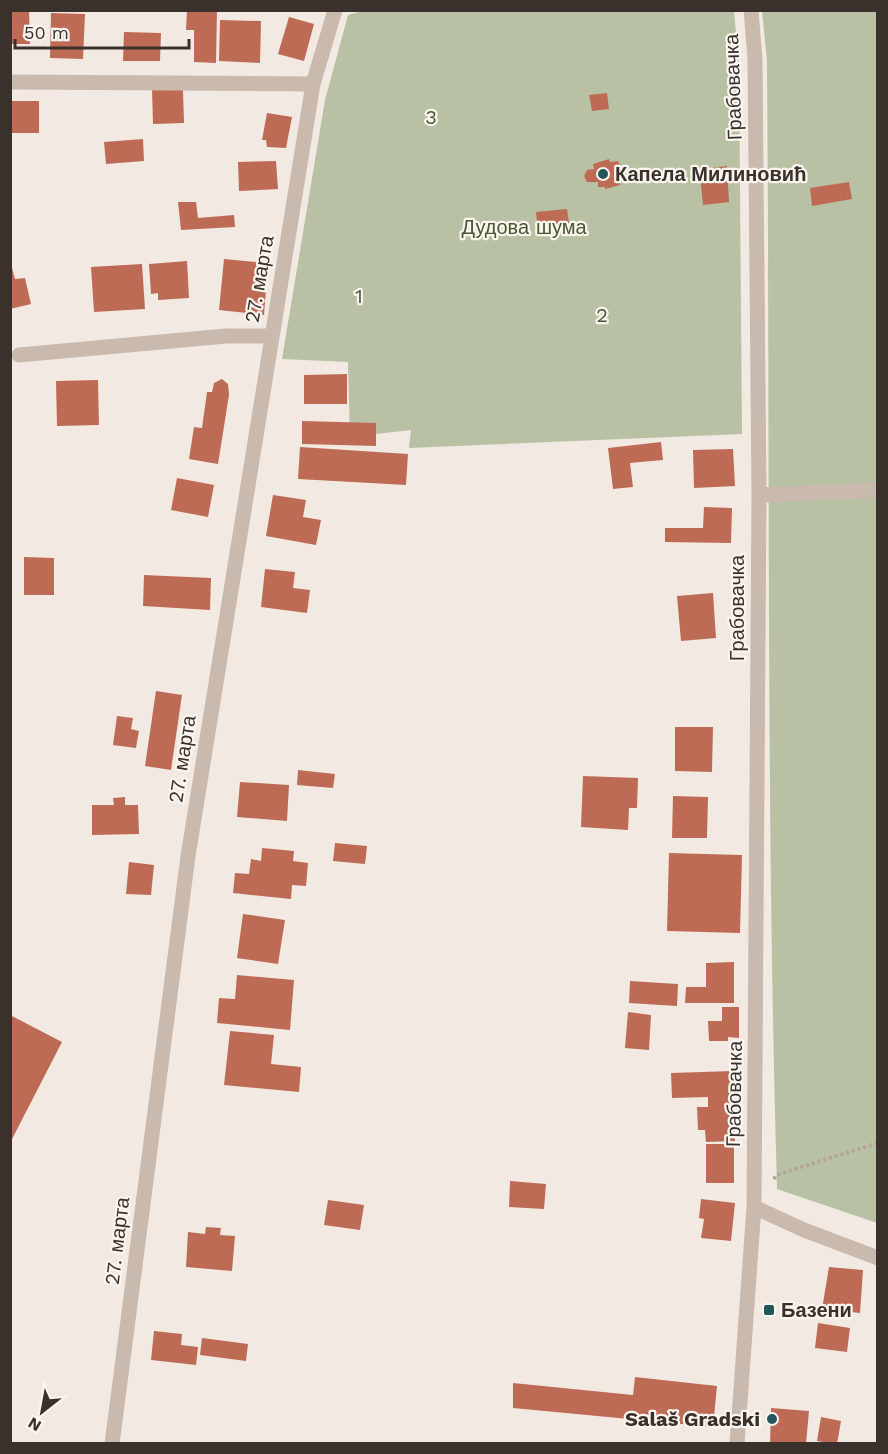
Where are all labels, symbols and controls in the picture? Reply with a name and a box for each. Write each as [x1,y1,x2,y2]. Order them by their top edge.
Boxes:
scale bar [15,12,189,50]
text: 50 m [24,22,69,43]
street label: Грабовачка [719,33,747,141]
park label: 3 [425,105,437,129]
place label: Капела Милиновић [615,162,806,186]
marker: Капела Милиновић [596,167,610,181]
park label: Дудова шума [461,215,587,239]
street label: 27. марта [240,233,279,325]
park label: 1 [355,284,363,308]
park label: 2 [596,303,608,327]
street label: Грабовачка [725,554,749,661]
street label: 27. марта [163,713,201,804]
street label: Грабовачка [721,1040,747,1147]
street label: 27. марта [100,1195,134,1286]
place label: Базени [781,1298,852,1322]
marker: Базени [762,1303,776,1317]
north arrow [12,1382,72,1442]
place label: Salaš Gradski [625,1407,760,1431]
marker: Salaš Gradski [765,1412,779,1426]
text: N [25,1413,45,1436]

